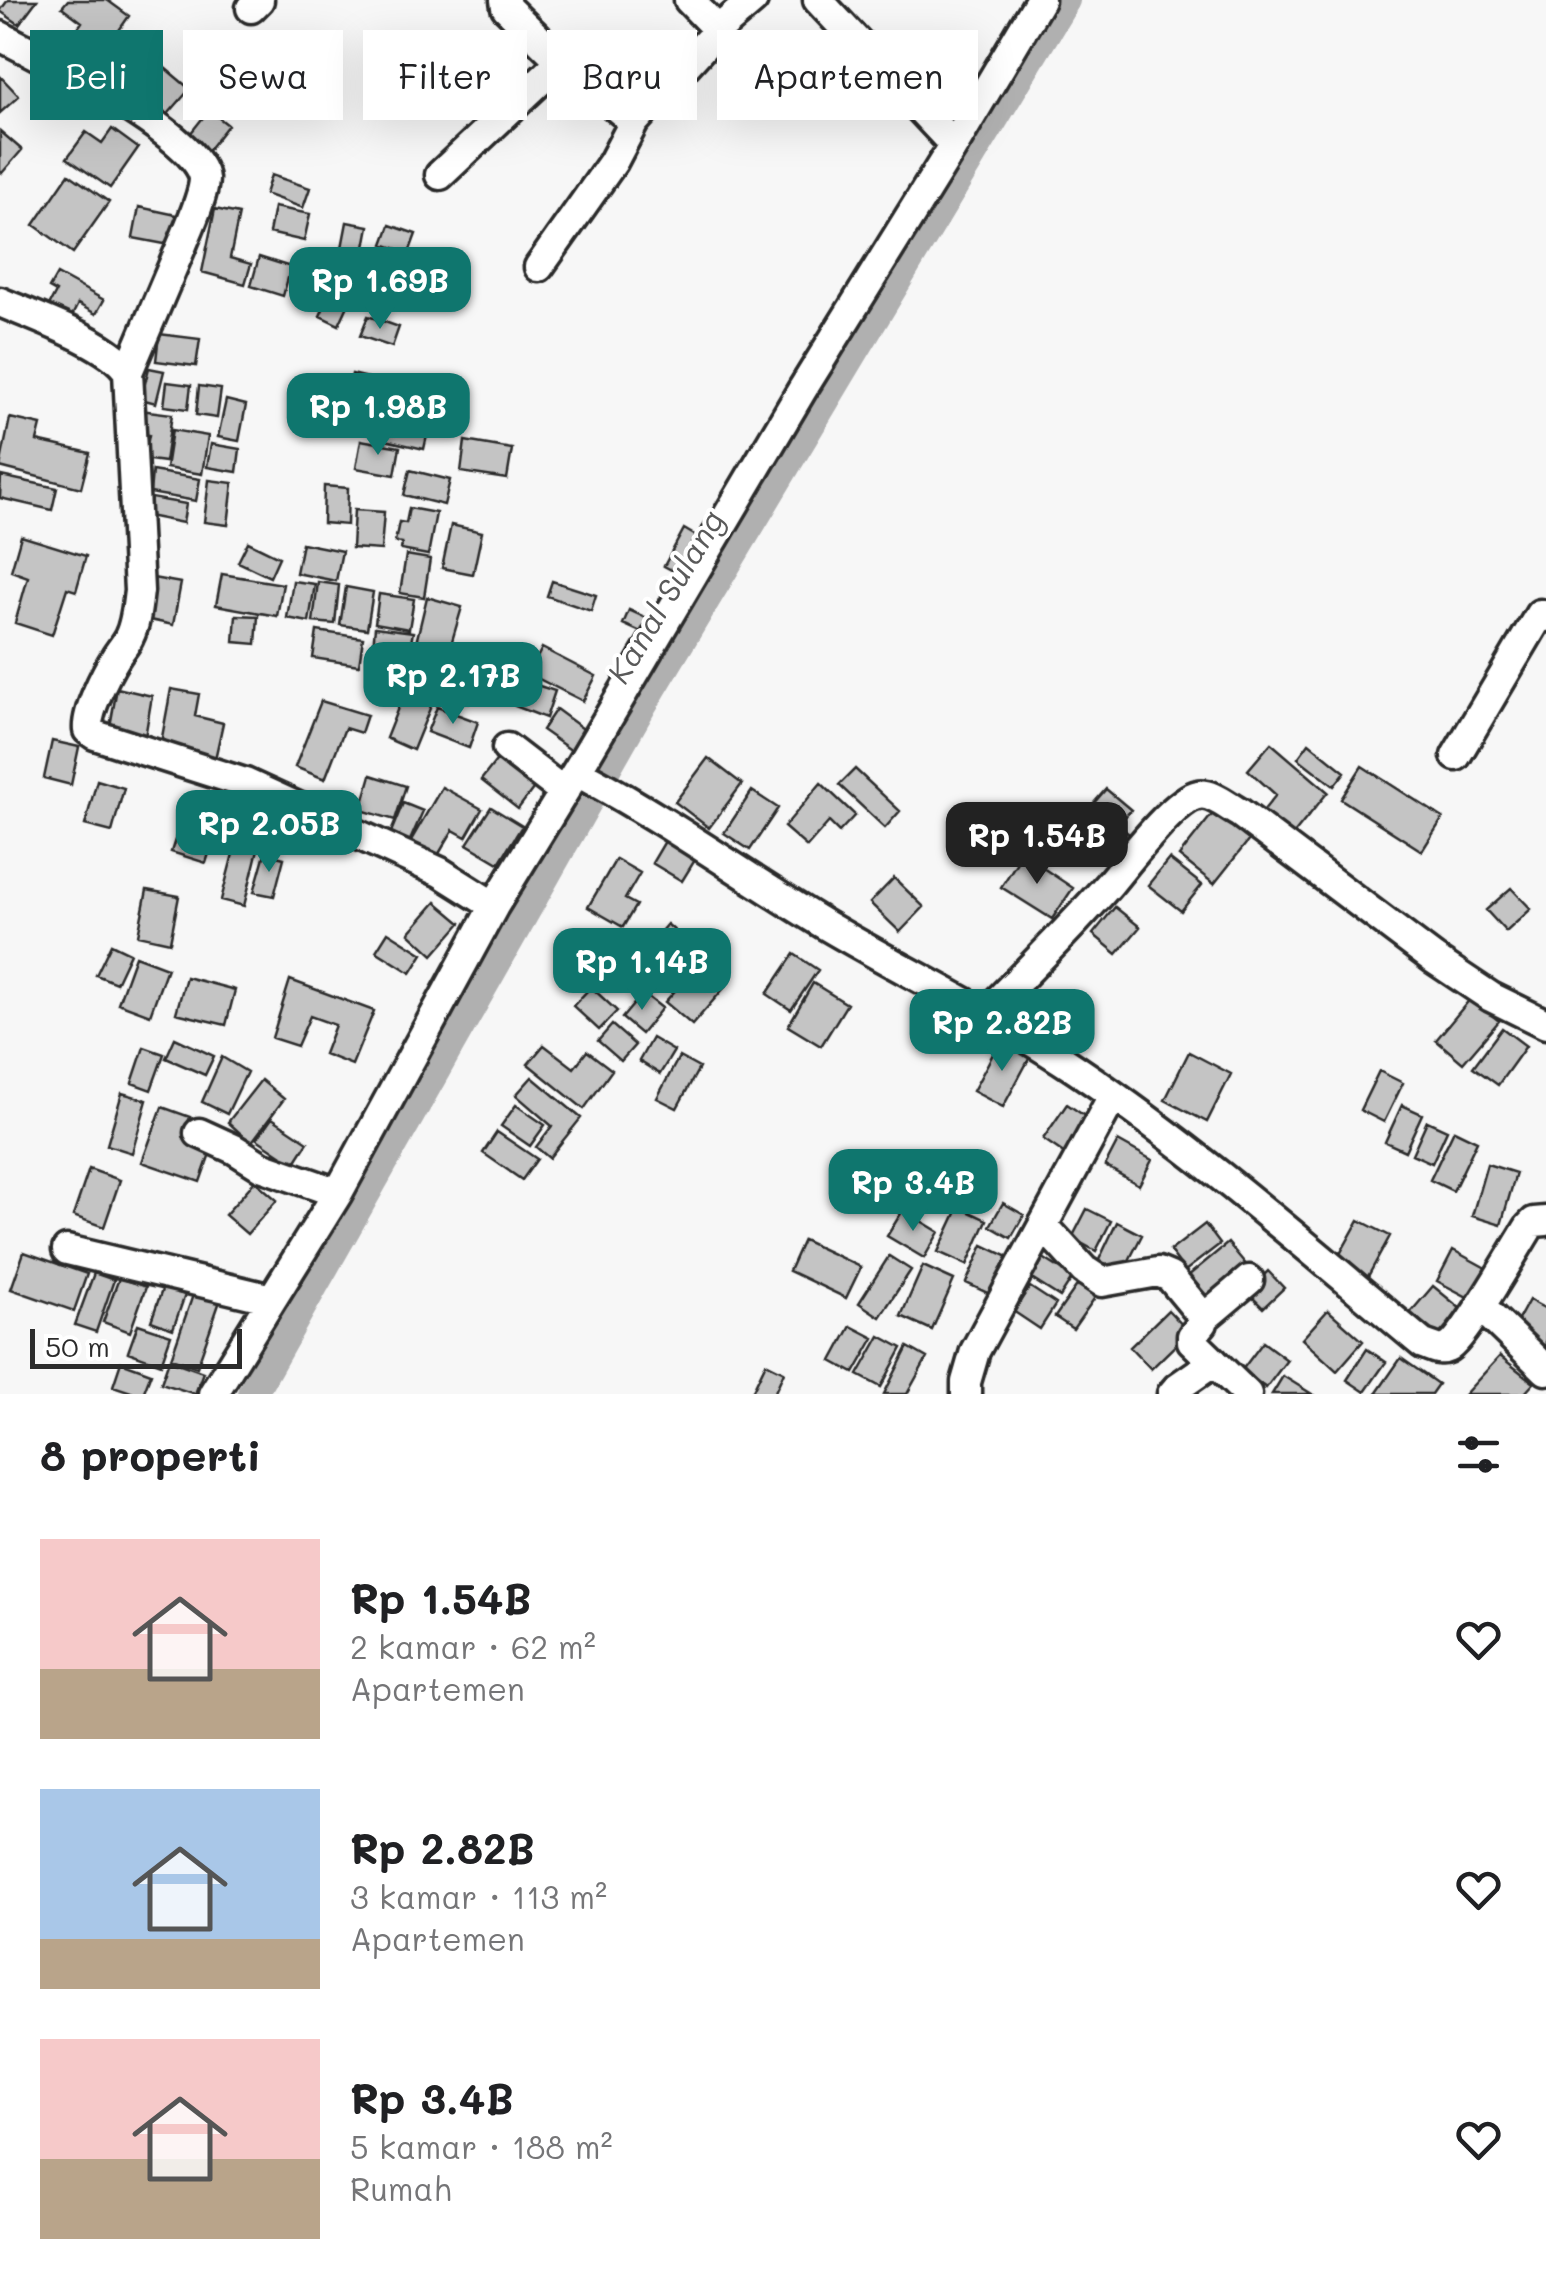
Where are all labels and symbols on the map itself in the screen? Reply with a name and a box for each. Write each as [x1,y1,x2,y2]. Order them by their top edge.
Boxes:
pin: Rp 1.69B [277,247,483,332]
pin: Rp 1.98B [275,373,481,458]
water label: Kanal Sulang [596,502,733,690]
pin: Rp 2.17B [350,642,556,727]
pin: Rp 2.05B [166,790,372,875]
pin: Rp 1.54B [934,802,1140,887]
pin: Rp 1.14B [539,928,745,1013]
pin: Rp 2.82B [899,989,1105,1074]
pin: Rp 3.4B [821,1149,1005,1234]
scale bar [30,1324,242,1368]

